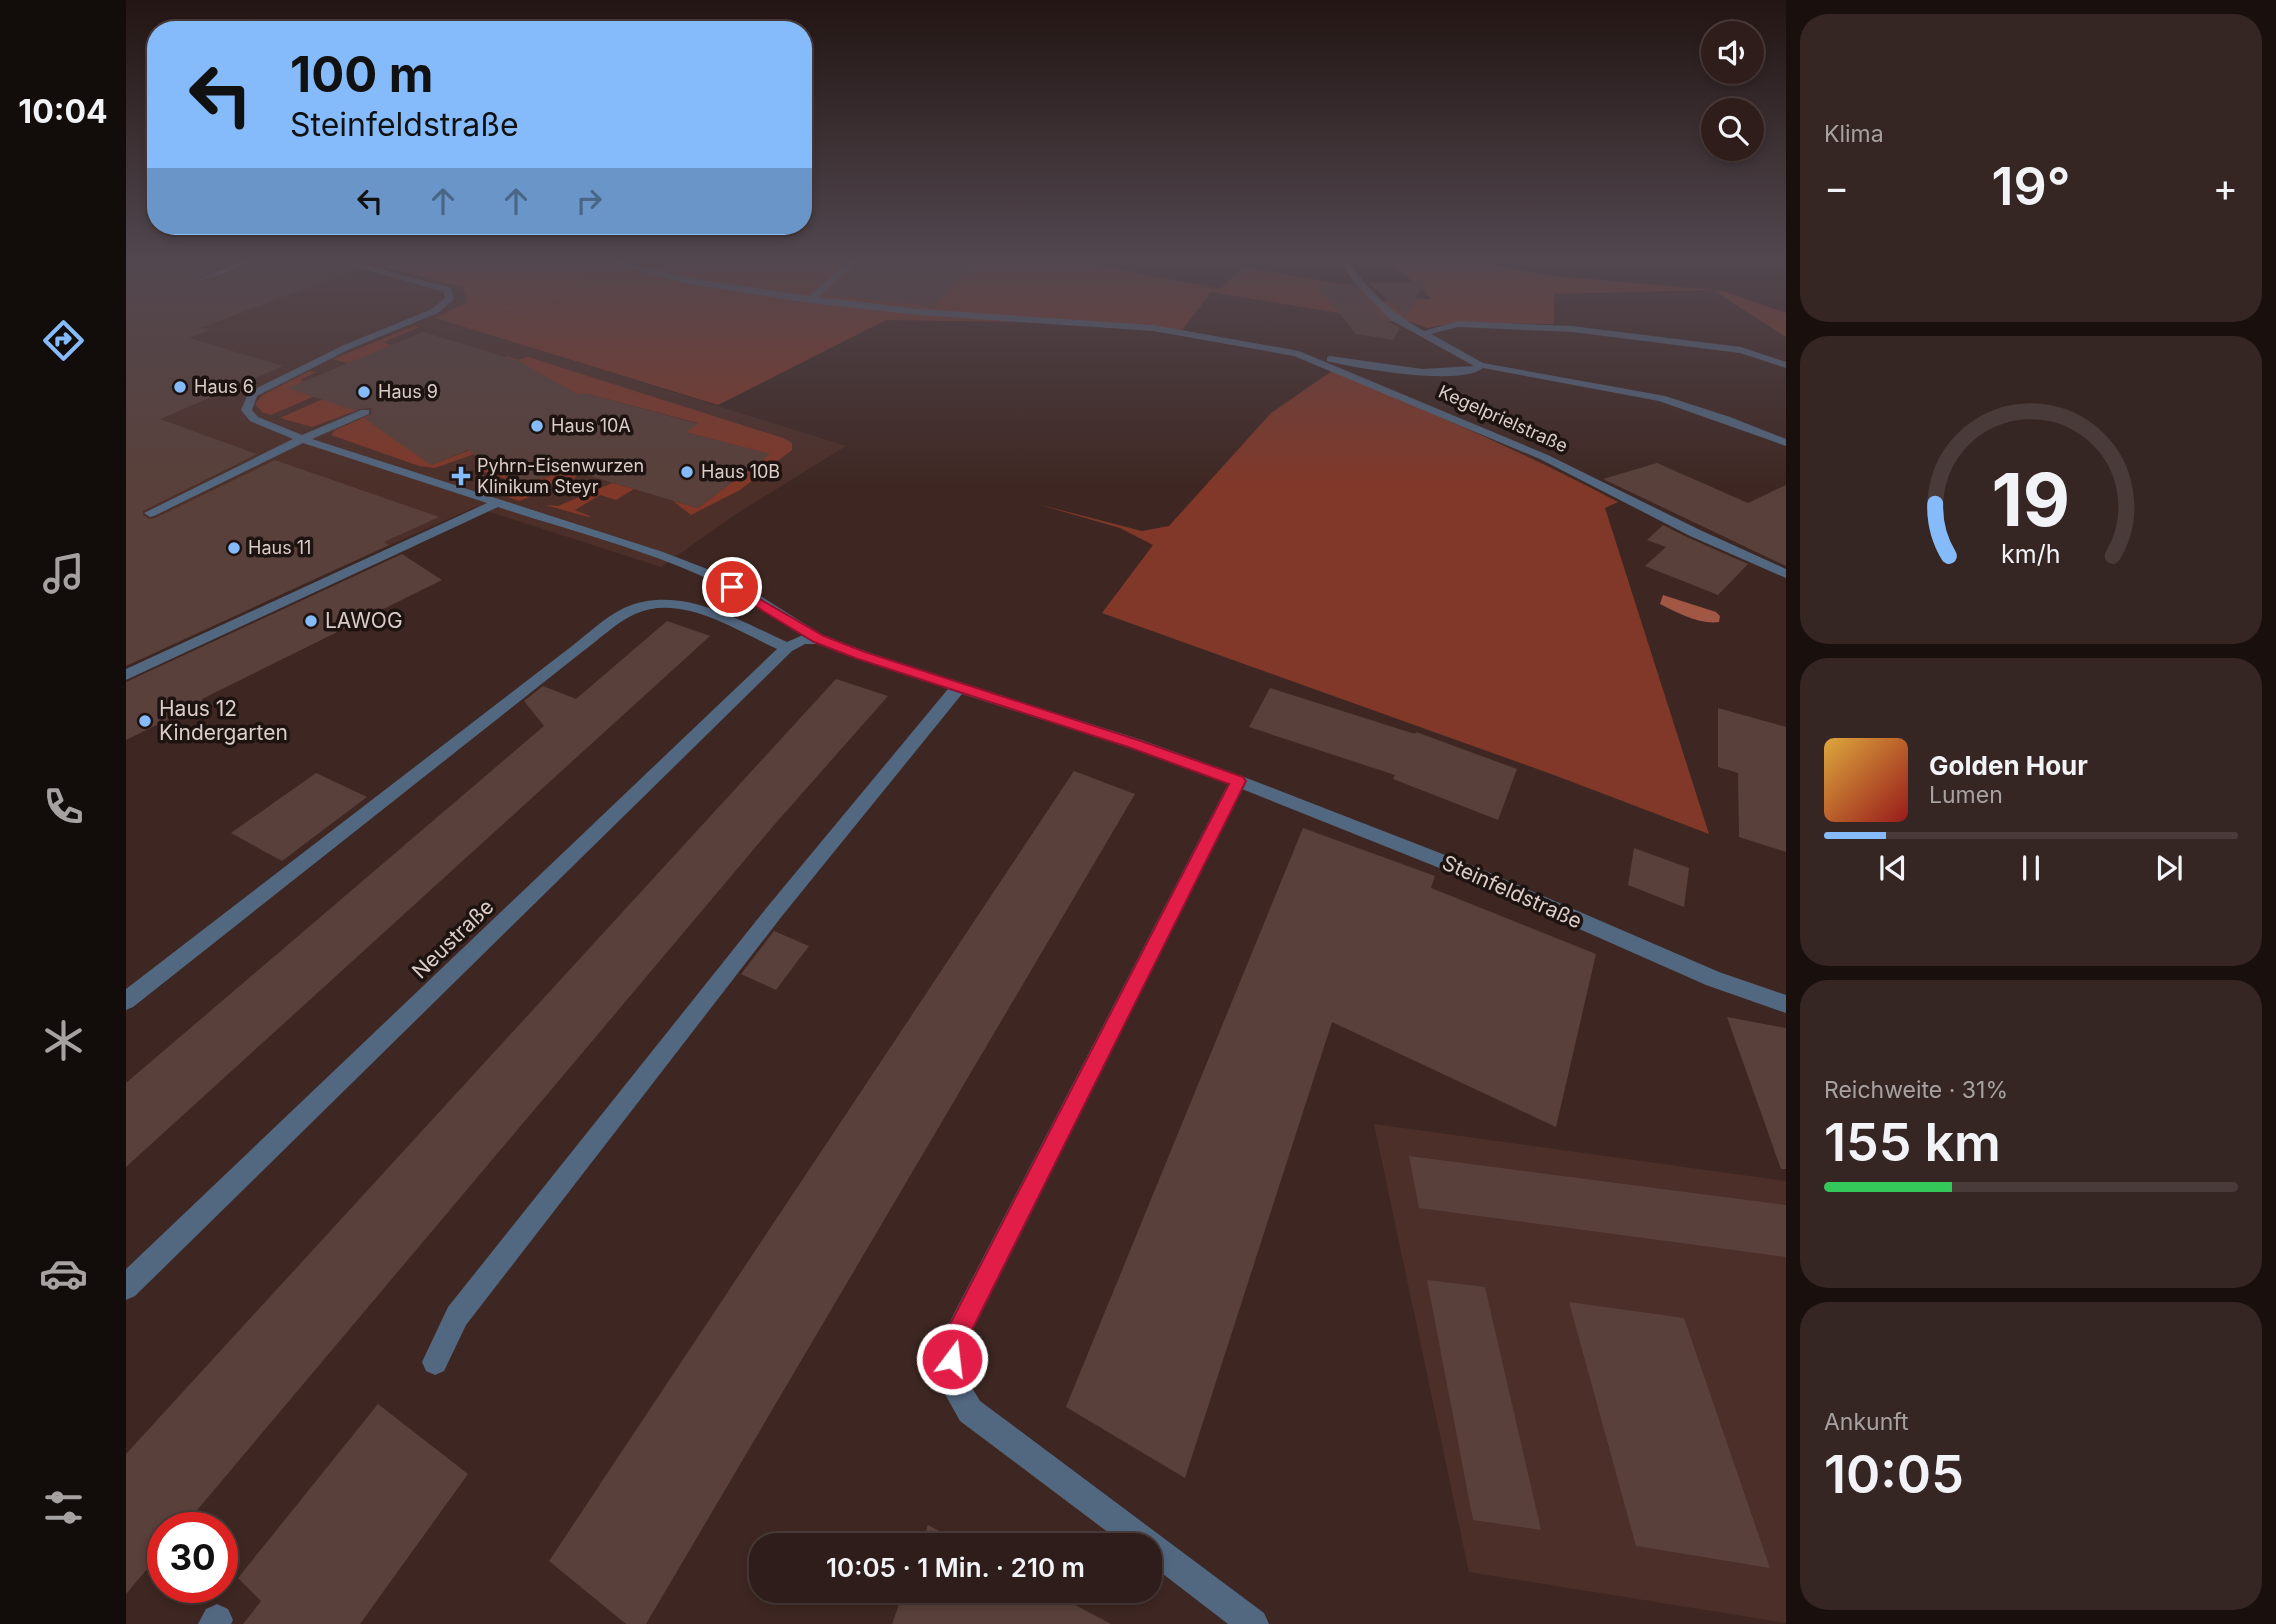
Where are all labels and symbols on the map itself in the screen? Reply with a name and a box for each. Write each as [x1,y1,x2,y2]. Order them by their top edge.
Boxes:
place label: Haus 6 [194,376,254,397]
marker: Haus 6 [172,379,188,395]
place label: Haus 9 [378,381,438,402]
street label: Kegelprielstraße [1435,381,1571,456]
marker: Haus 9 [356,384,372,400]
place label: Haus 10A [551,415,631,436]
marker: Haus 10A [529,418,545,434]
place label: Pyhrn-Eisenwurzen Klinikum Steyr [477,455,644,497]
place label: Haus 10B [701,461,780,482]
marker: Haus 10B [679,464,695,480]
marker: Pyhrn-Eisenwurzen Klinikum Steyr [451,466,471,486]
place label: Haus 11 [248,537,311,558]
marker: Haus 11 [226,540,242,556]
pin [702,557,762,617]
place label: LAWOG [325,608,403,633]
marker: LAWOG [303,613,319,629]
place label: Haus 12 Kindergarten [159,696,288,745]
marker: Haus 12 Kindergarten [137,713,153,729]
street label: Steinfeldstraße [1439,850,1586,933]
street label: Neustraße [407,894,498,984]
position arrow [915,1322,989,1396]
speed limit sign: 30 [147,1512,238,1603]

